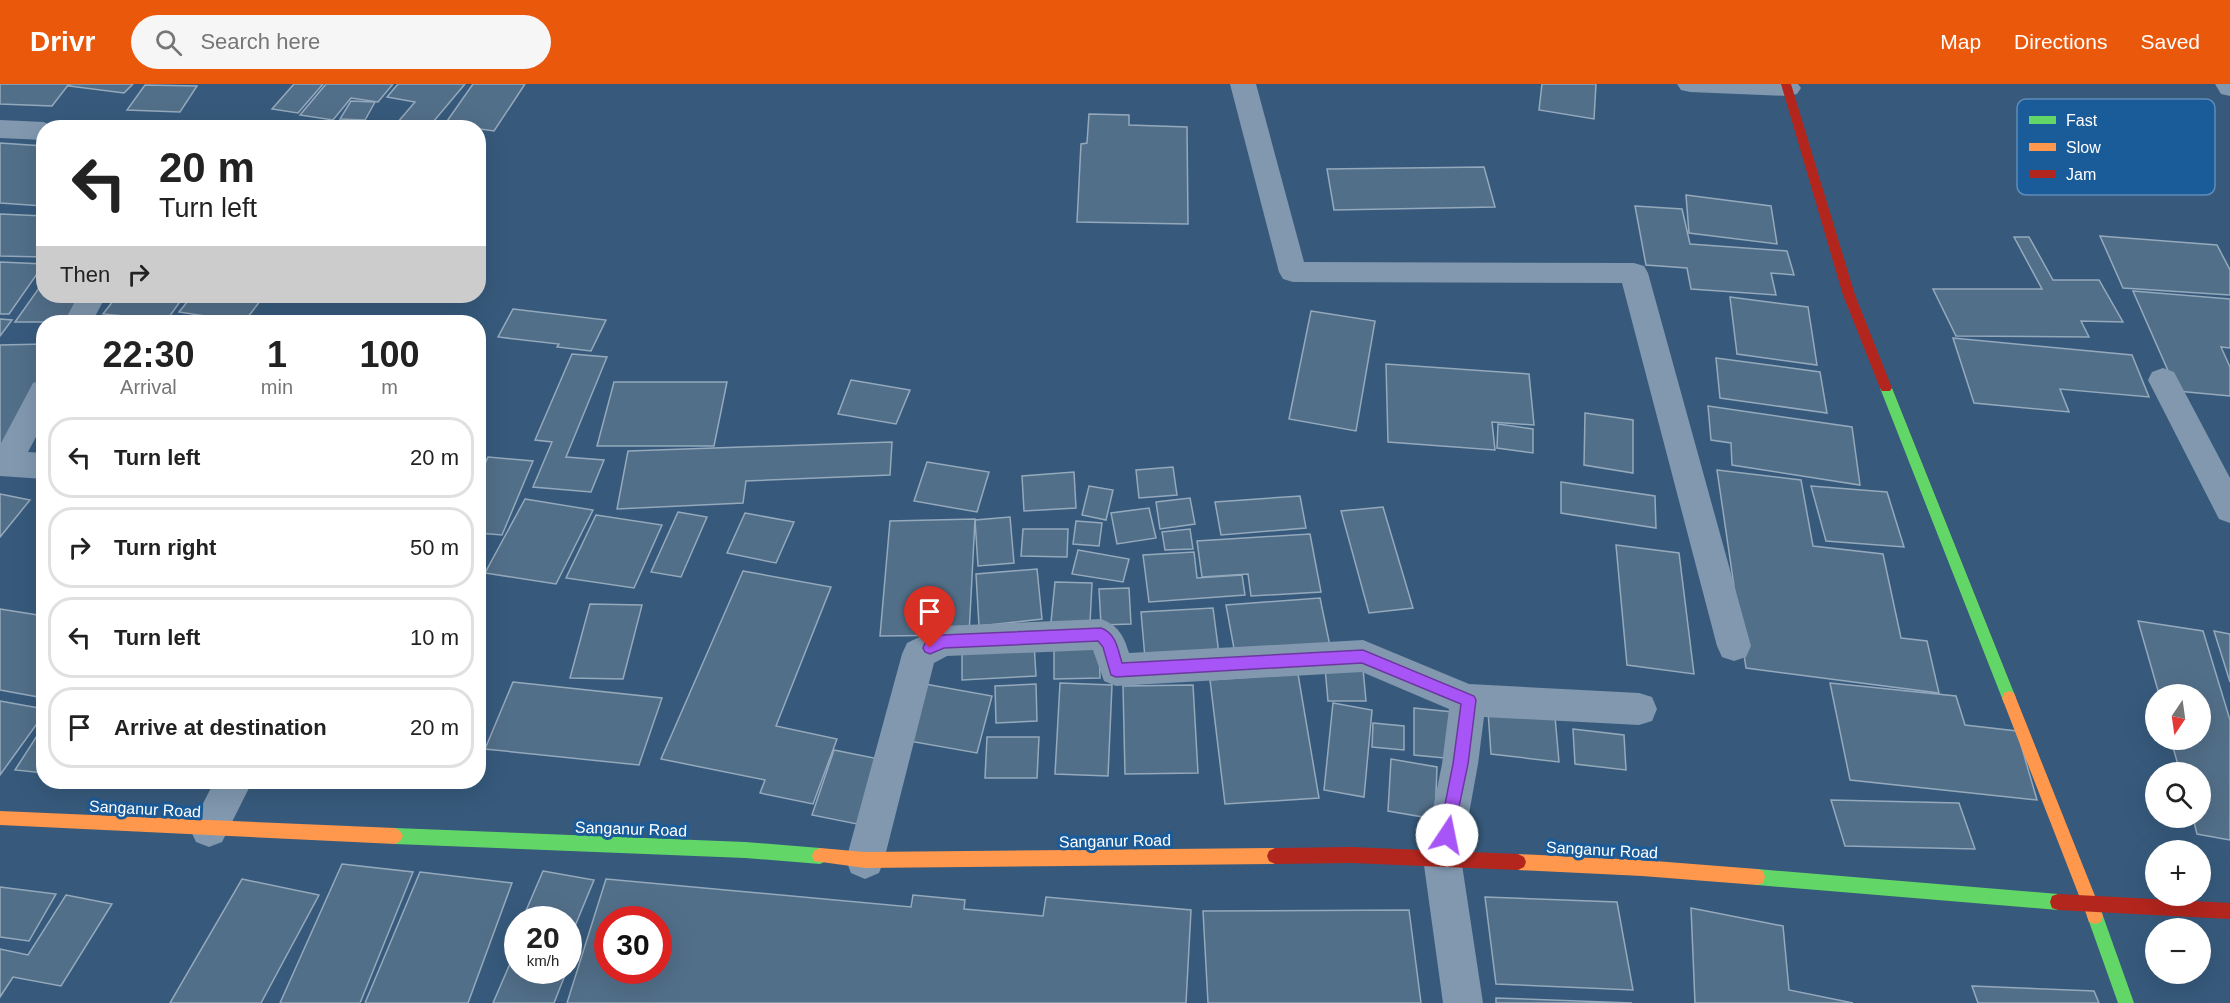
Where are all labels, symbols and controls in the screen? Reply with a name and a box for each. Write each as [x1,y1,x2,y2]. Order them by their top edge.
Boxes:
search box [131,15,551,69]
text: Drivr [30,26,95,57]
icon: search [152,26,185,59]
text: Search here [200,29,320,54]
text: Map [1940,30,1981,53]
text: Directions [2014,30,2107,53]
text: Saved [2140,30,2200,53]
legend [2017,99,2215,195]
text: Fast [2066,112,2098,129]
text: Slow [2066,139,2101,156]
icon: left [60,144,138,222]
text: 20 m [159,144,255,191]
text: Jam [2066,166,2096,183]
text: Turn left [159,193,257,223]
icon: right [122,258,155,291]
text: Then [60,262,110,287]
text: 22:30 [102,334,194,375]
text: 1 [267,334,287,375]
text: 100 [359,334,420,375]
text: Arrival [120,376,177,398]
text: min [261,376,293,398]
text: m [381,376,398,398]
icon: left [63,441,96,474]
text: Turn left [114,445,200,470]
text: 20 m [410,445,459,470]
icon: right [63,531,96,564]
text: Turn right [114,535,216,560]
text: 50 m [410,535,459,560]
pin [904,586,955,648]
icon: arrive [913,595,946,628]
icon: left [63,621,96,654]
text: Turn left [114,625,200,650]
text: 10 m [410,625,459,650]
north arrow [2145,684,2211,750]
map controls [2145,684,2211,984]
icon: arrive [63,711,96,744]
text: Arrive at destination [114,715,327,740]
text: 20 m [410,715,459,740]
button: search [2145,762,2211,828]
street label: Sanganur Road [89,798,201,820]
position arrow [1415,803,1479,867]
street label: Sanganur Road [575,819,687,839]
street label: Sanganur Road [1059,832,1171,850]
street label: Sanganur Road [1546,839,1658,861]
button: + [2145,840,2211,906]
speed limit sign: 30 [594,906,672,984]
button: − [2145,918,2211,984]
text: 20 [526,921,560,954]
text: km/h [527,952,559,969]

